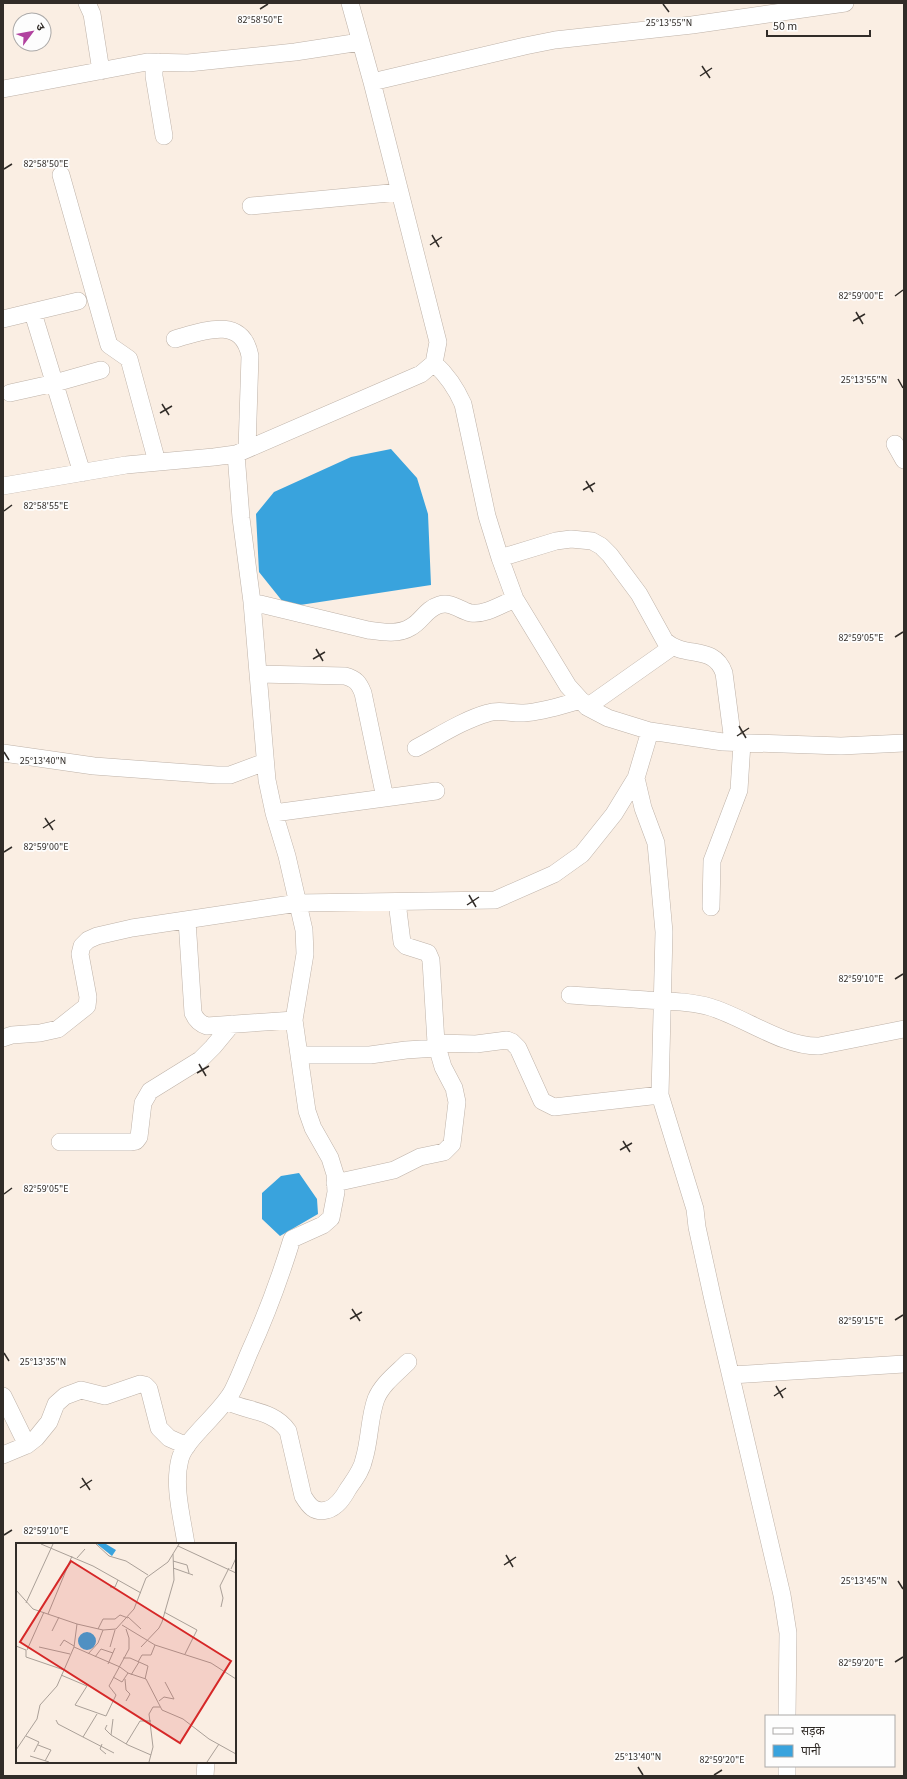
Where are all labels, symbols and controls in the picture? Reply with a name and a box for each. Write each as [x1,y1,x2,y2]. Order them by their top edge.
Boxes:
north arrow [12,12,52,52]
scale bar [767,12,870,38]
text: 82°58'50"E [237,13,283,27]
text: 25°13'55"N [646,16,692,30]
text: 50 m [773,18,797,35]
text: उ [32,20,48,34]
text: 82°58'50"E [23,157,69,171]
text: 82°59'00"E [838,289,884,303]
text: 25°13'55"N [841,373,887,387]
text: 82°58'55"E [23,499,69,513]
text: 82°59'05"E [838,631,884,645]
text: 25°13'40"N [20,754,66,768]
text: 82°59'00"E [23,840,69,854]
text: 82°59'10"E [838,972,884,986]
text: 82°59'05"E [23,1182,69,1196]
text: 82°59'15"E [838,1314,884,1328]
text: 25°13'35"N [20,1355,66,1369]
text: 82°59'10"E [23,1524,69,1538]
inset map [16,1543,236,1763]
text: 25°13'45"N [841,1574,887,1588]
text: 82°59'20"E [838,1656,884,1670]
legend [765,1715,895,1767]
text: सड़क [801,1723,826,1740]
text: पानी [801,1743,822,1760]
text: 25°13'40"N [615,1750,661,1764]
text: 82°59'20"E [699,1753,745,1767]

